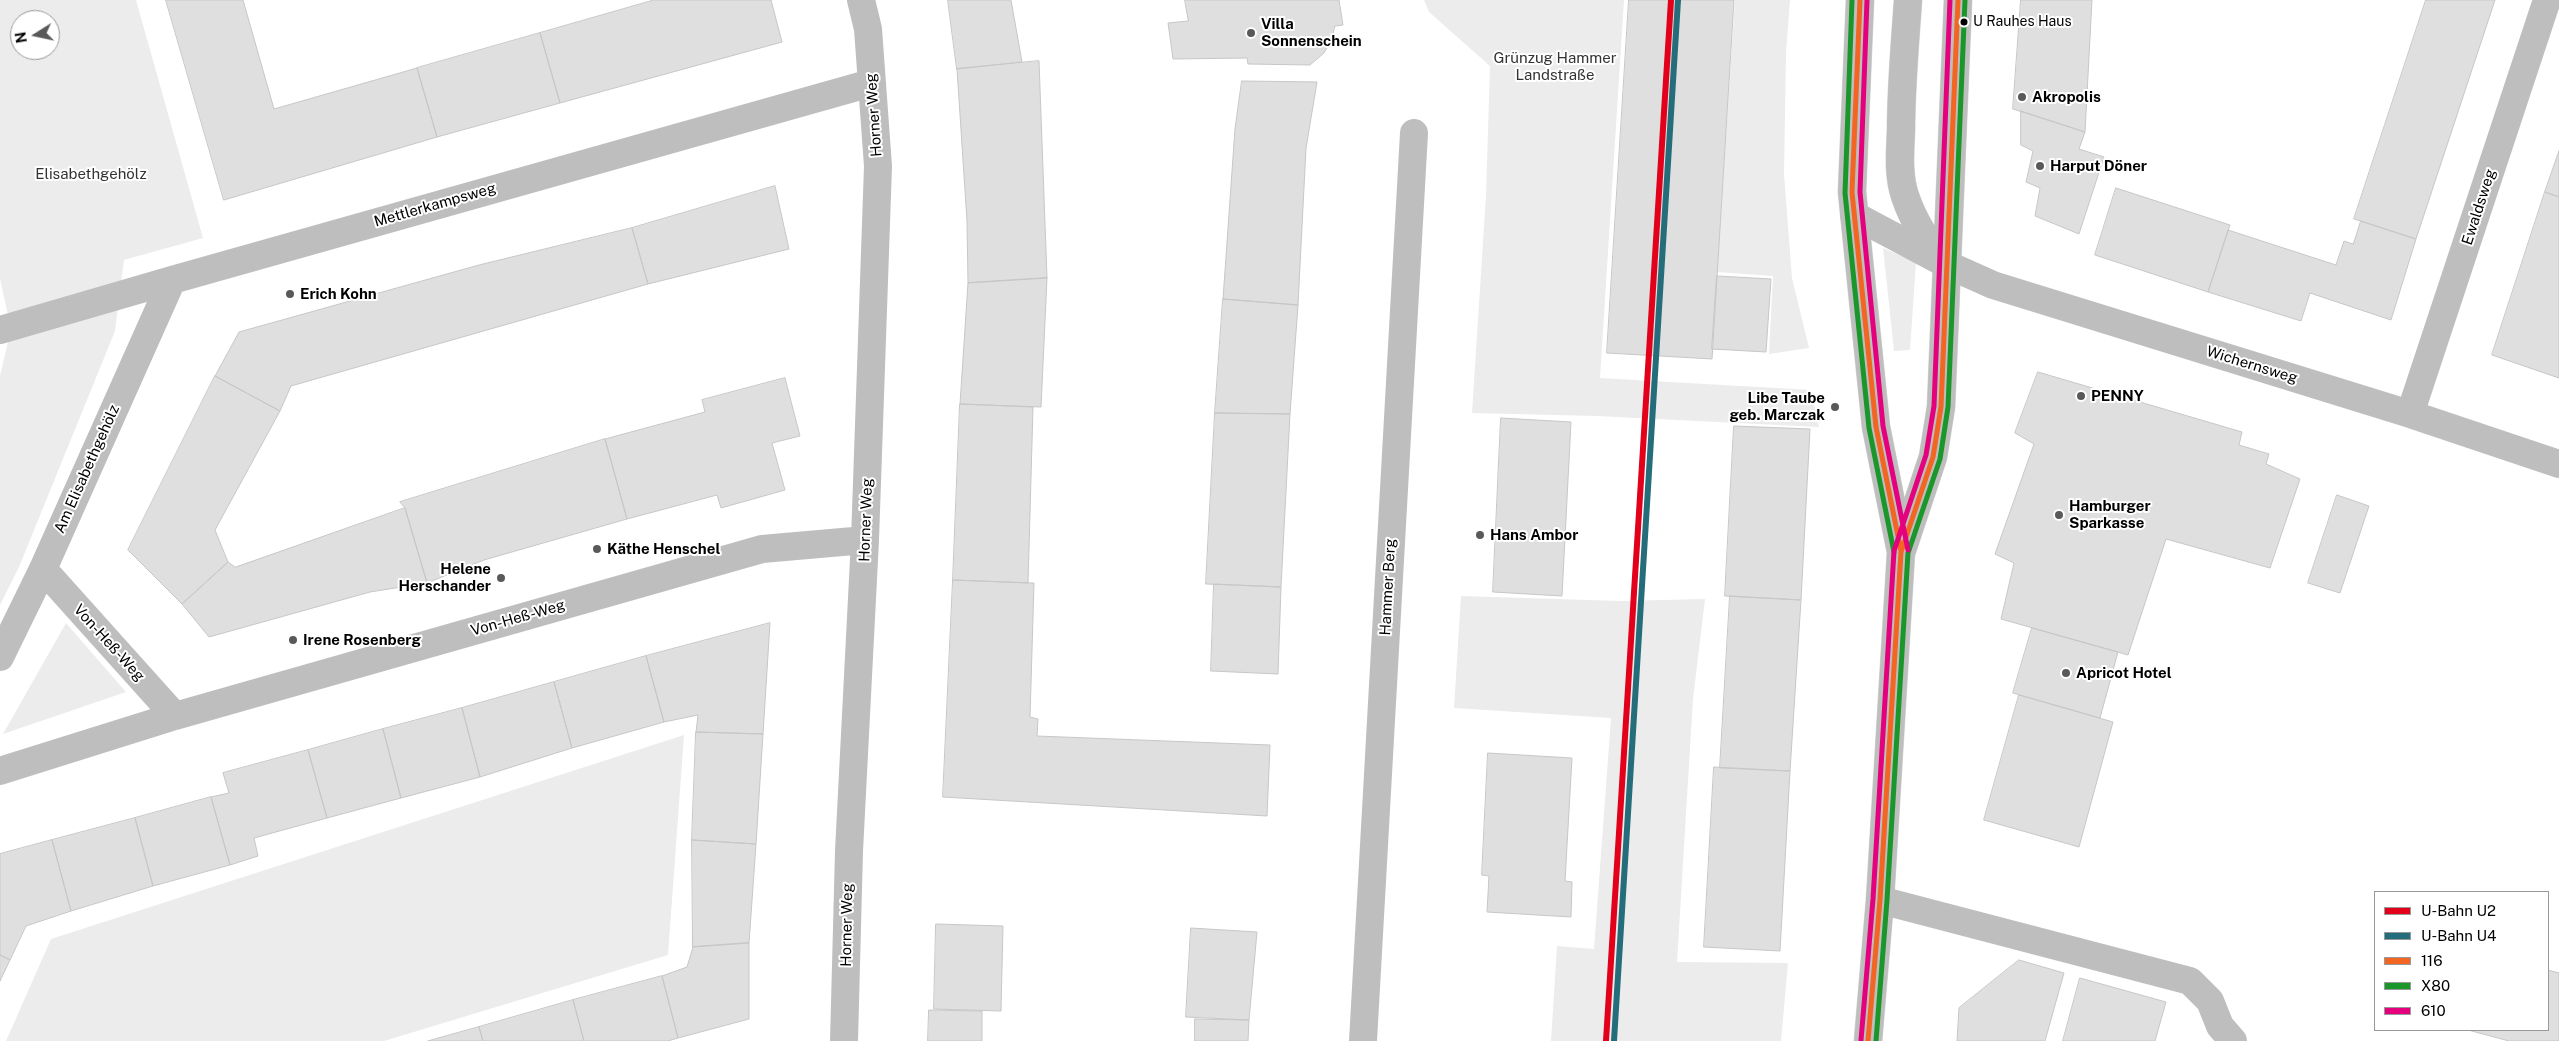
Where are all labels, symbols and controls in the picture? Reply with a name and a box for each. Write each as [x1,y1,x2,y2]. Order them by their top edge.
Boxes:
north arrow [10,10,60,60]
place label: U Rauhes Haus [1973,14,2072,30]
place label: Villa Sonnenschein [1261,15,1362,50]
marker: U Rauhes Haus [1959,17,1969,27]
marker: Villa Sonnenschein [1245,27,1257,39]
text: N [12,31,30,44]
park label: Grünzug Hammer Landstraße [1493,49,1617,84]
street label: Horner Weg [862,73,886,157]
place label: Akropolis [2032,88,2101,106]
marker: Akropolis [2016,91,2028,103]
place label: Harput Döner [2050,157,2147,175]
marker: Harput Döner [2034,160,2046,172]
park label: Elisabethgehölz [35,165,147,183]
street label: Ewaldsweg [2458,167,2500,247]
street label: Mettlerkampsweg [372,179,498,231]
place label: Erich Kohn [300,285,377,303]
marker: Erich Kohn [284,288,296,300]
street label: Wichernsweg [2204,343,2300,387]
place label: PENNY [2091,387,2144,405]
place label: Libe Taube geb. Marczak [1729,389,1825,424]
marker: PENNY [2075,390,2087,402]
marker: Libe Taube geb. Marczak [1829,401,1841,413]
street label: Am Elisabethgehölz [51,402,123,536]
street label: Horner Weg [856,478,876,562]
place label: Hamburger Sparkasse [2069,497,2151,532]
marker: Hamburger Sparkasse [2053,509,2065,521]
place label: Hans Ambor [1490,526,1578,544]
marker: Hans Ambor [1474,529,1486,541]
street label: Hammer Berg [1376,538,1400,636]
place label: Käthe Henschel [607,540,720,558]
marker: Käthe Henschel [591,543,603,555]
place label: Helene Herschander [399,560,491,595]
marker: Helene Herschander [495,572,507,584]
street label: Von-Heß-Weg [469,596,567,640]
street label: Von-Heß-Weg [70,601,148,685]
place label: Irene Rosenberg [303,631,421,649]
marker: Irene Rosenberg [287,634,299,646]
place label: Apricot Hotel [2076,664,2172,682]
marker: Apricot Hotel [2060,667,2072,679]
street label: Horner Weg [837,883,857,967]
legend [2374,891,2549,1031]
text: U-Bahn U2 [2421,902,2496,919]
text: U-Bahn U4 [2421,927,2496,944]
text: 116 [2421,952,2443,969]
text: X80 [2421,977,2450,994]
text: 610 [2421,1002,2446,1019]

